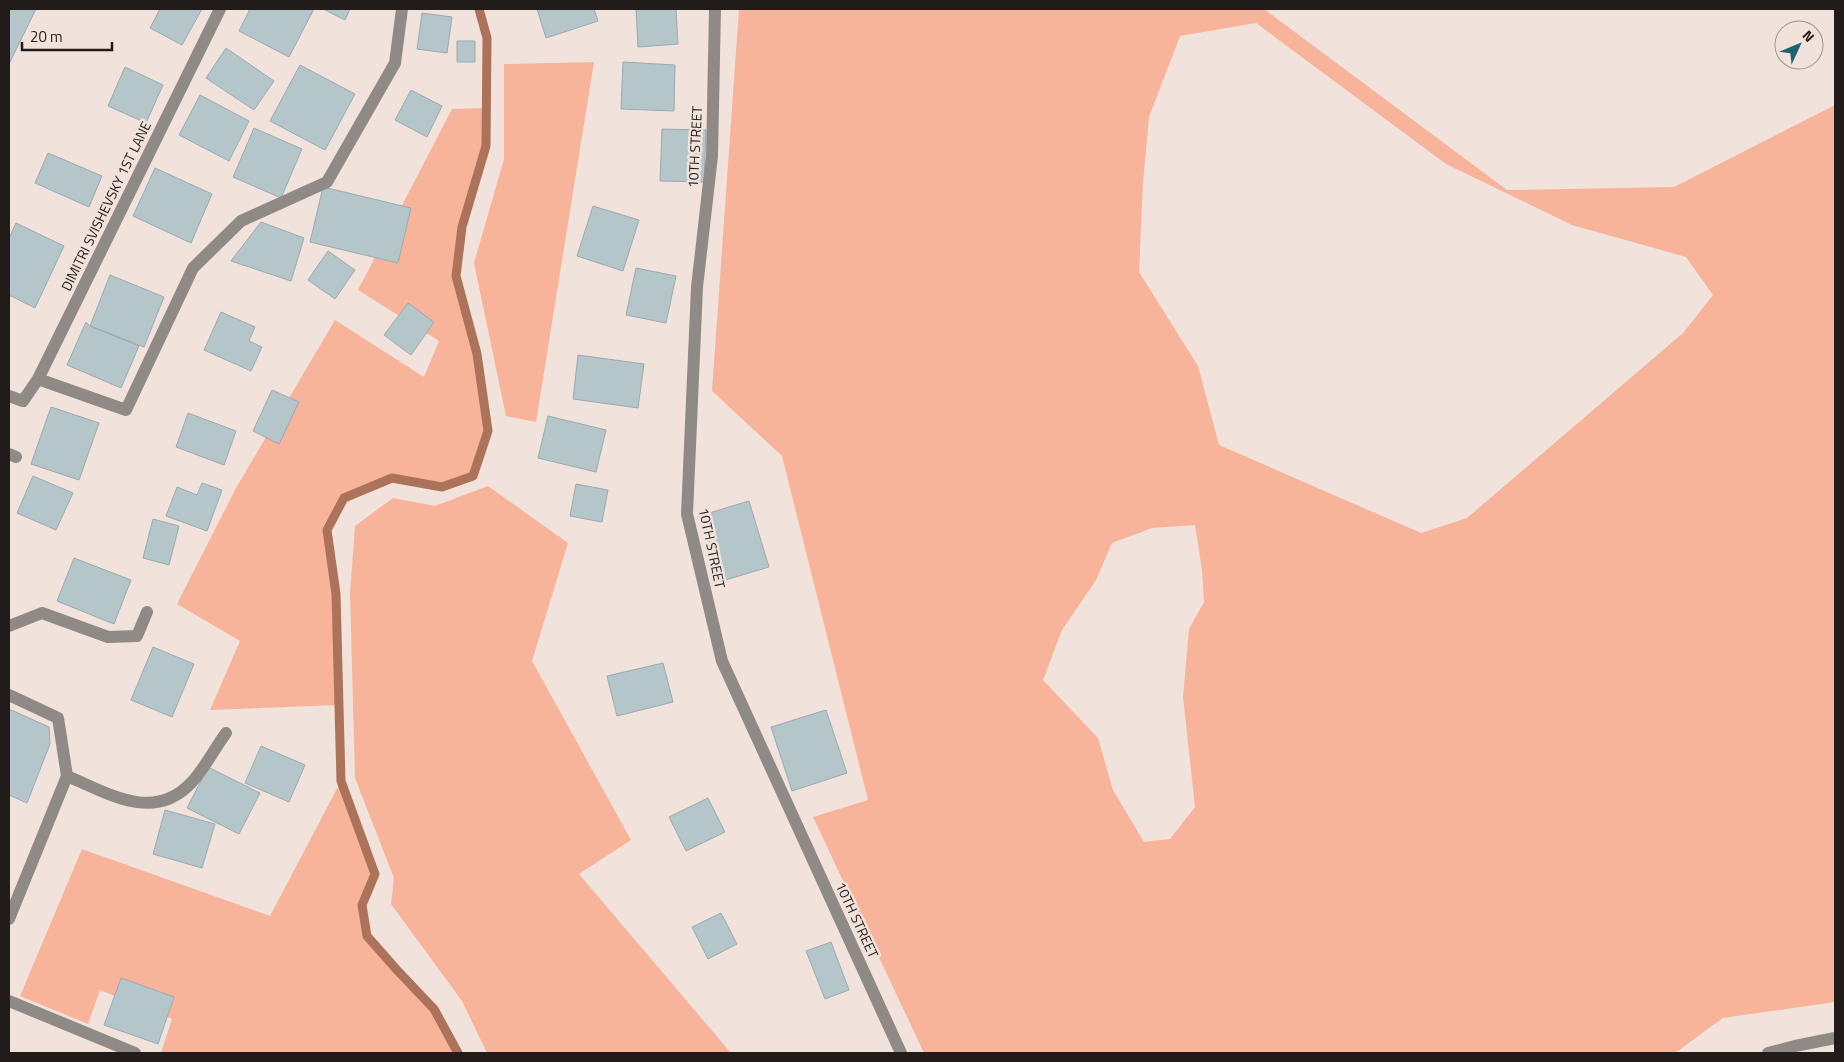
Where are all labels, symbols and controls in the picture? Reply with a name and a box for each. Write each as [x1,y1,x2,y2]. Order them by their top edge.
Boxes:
scale bar [22,20,112,52]
north arrow [1774,20,1824,70]
text: 20 m [30,25,63,48]
text: N [1798,25,1820,46]
street label: 10TH STREET [682,105,707,188]
street label: DIMITRI SVISHEVSKY 1ST LANE [55,117,156,294]
street label: 10TH STREET [694,506,731,591]
street label: 10TH STREET [831,878,885,962]

